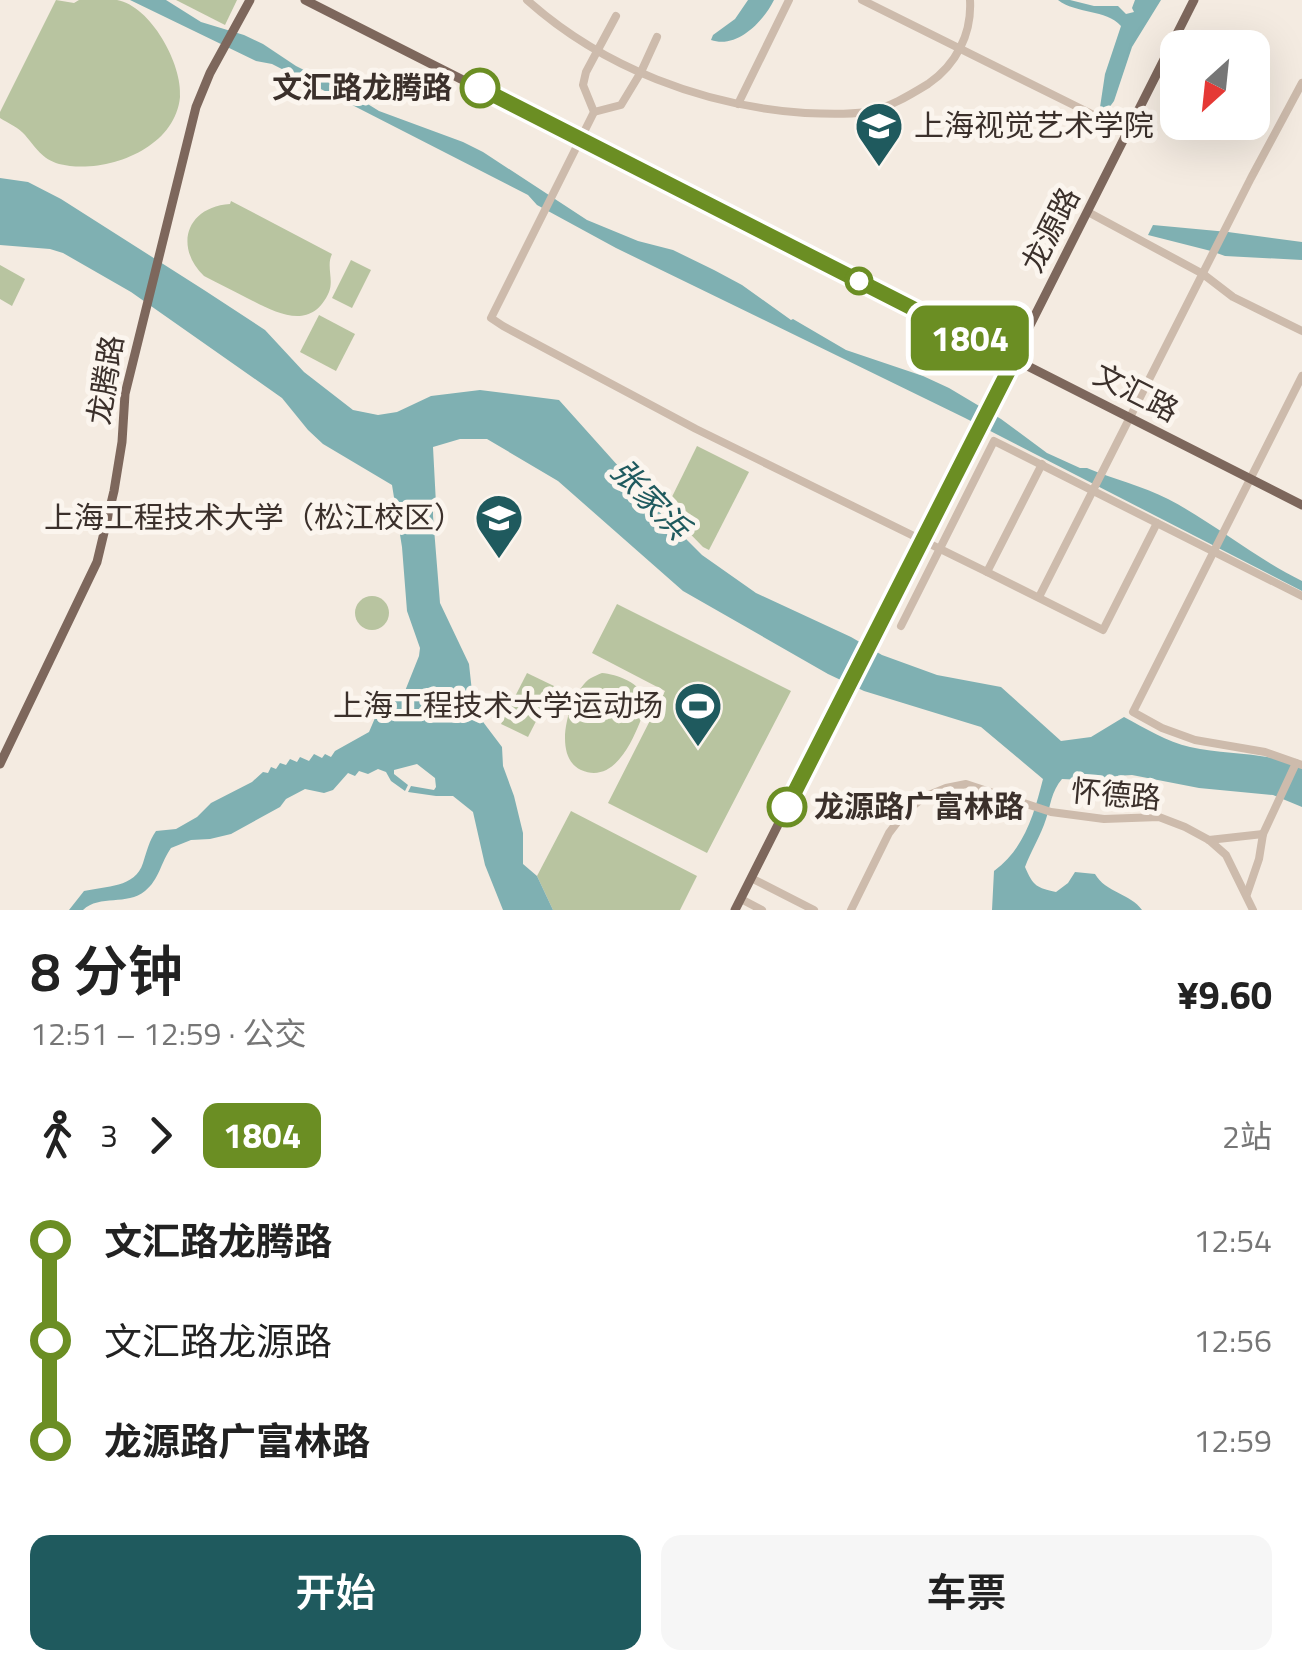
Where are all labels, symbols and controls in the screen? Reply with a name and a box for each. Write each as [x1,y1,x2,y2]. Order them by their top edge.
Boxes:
north arrow [1160,30,1270,140]
map controls [1160,30,1270,140]
place label: 文汇路龙腾路 [272,64,452,110]
marker: 文汇路龙腾路 [461,69,499,107]
school or university icon: 上海视觉艺术学院 [853,100,905,168]
place label: 上海视觉艺术学院 [914,102,1154,148]
street label: 龙源路 [1009,179,1091,280]
unlabelled marker [846,268,872,294]
line badge: 1804 [900,306,1040,370]
text: 1804 [931,311,1009,365]
street label: 龙腾路 [75,332,135,428]
street label: 文汇路 [1086,351,1187,433]
water label: 张家浜 [600,447,703,552]
school or university icon: 上海工程技术大学（松江校区） [473,492,525,560]
place label: 上海工程技术大学（松江校区） [44,494,464,540]
sports icon: 上海工程技术大学运动场 [672,680,724,748]
place label: 上海工程技术大学运动场 [333,682,663,728]
street label: 怀德路 [1069,767,1163,821]
place label: 龙源路广富林路 [814,783,1024,829]
marker: 龙源路广富林路 [768,788,806,826]
text: 8 分钟 [30,929,183,1012]
text: ¥9.60 [1177,966,1272,1024]
text: 12:51 – 12:59 · 公交 [30,1009,307,1057]
icon: walk [30,1108,85,1163]
icon: forward [133,1108,188,1163]
text: 1804 [223,1108,301,1162]
text: 3 [100,1111,118,1159]
text: 2站 [1222,1112,1272,1160]
text: 文汇路龙腾路 [104,1212,332,1270]
text: 12:54 [1193,1216,1272,1264]
text: 文汇路龙源路 [104,1312,332,1370]
text: 12:56 [1193,1316,1272,1364]
text: 龙源路广富林路 [104,1412,370,1470]
text: 12:59 [1193,1416,1272,1464]
button: 开始 [30,1535,641,1650]
button: 车票 [661,1535,1272,1650]

